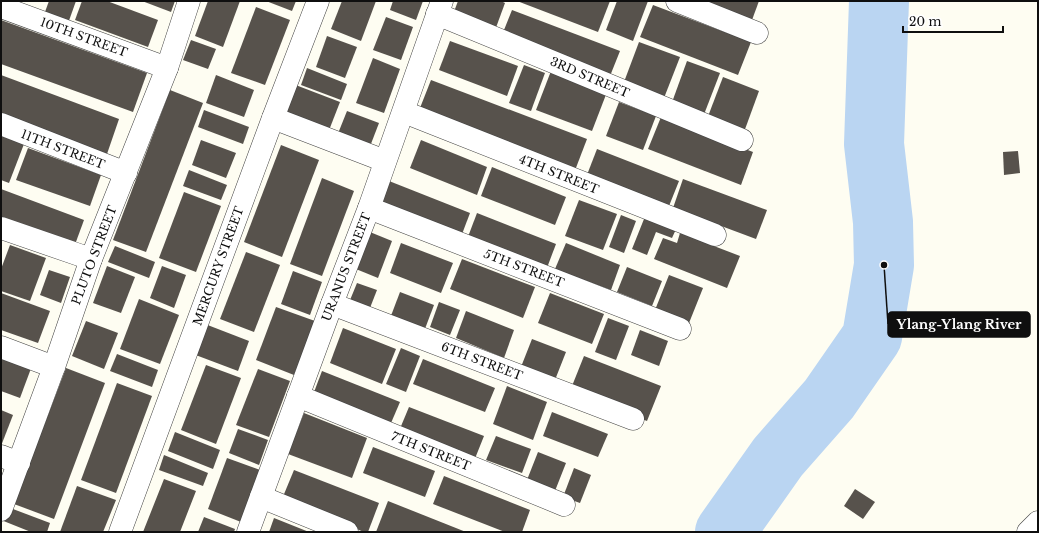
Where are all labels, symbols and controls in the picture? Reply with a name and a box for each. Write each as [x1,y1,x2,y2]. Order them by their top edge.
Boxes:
scale bar [903,8,1003,34]
street label: 10TH STREET [38,14,130,60]
text: 20 m [909,14,941,29]
street label: 3RD STREET [548,54,632,101]
street label: 11TH STREET [19,126,107,172]
street label: 4TH STREET [517,151,601,197]
street label: PLUTO STREET [68,203,120,307]
street label: MERCURY STREET [189,204,247,328]
street label: URANUS STREET [318,210,374,323]
street label: 5TH STREET [482,246,567,290]
callout: Ylang-Ylang River [888,312,1030,337]
text: Ylang-Ylang River [895,316,1022,333]
street label: 6TH STREET [439,339,525,383]
street label: 7TH STREET [389,428,473,474]

